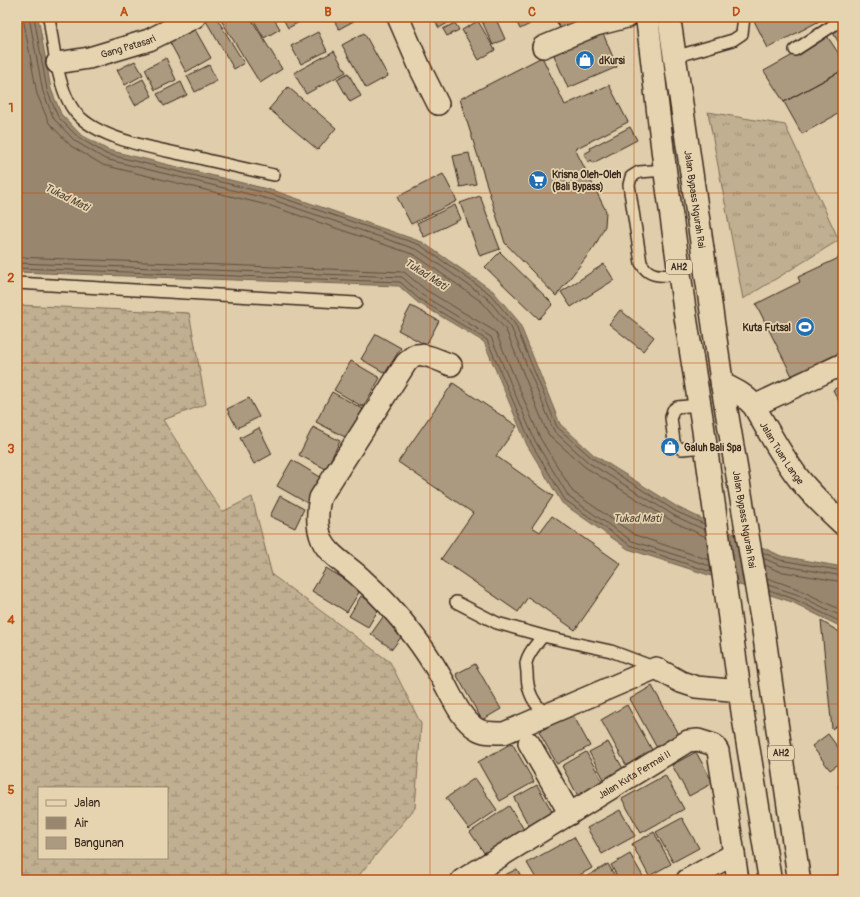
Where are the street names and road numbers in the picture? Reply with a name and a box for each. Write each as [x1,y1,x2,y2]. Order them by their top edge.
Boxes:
street label: Gang Patasari [99,33,158,61]
street label: Jalan Bypass Ngurah Rai [681,150,707,249]
road number: AH2 [666,260,692,274]
street label: Jalan Tuan Lange [757,420,806,487]
street label: Jalan Bypass Ngurah Rai [730,470,758,569]
road number: AH2 [768,746,794,760]
street label: Jalan Kuta Permai II [596,748,673,802]

